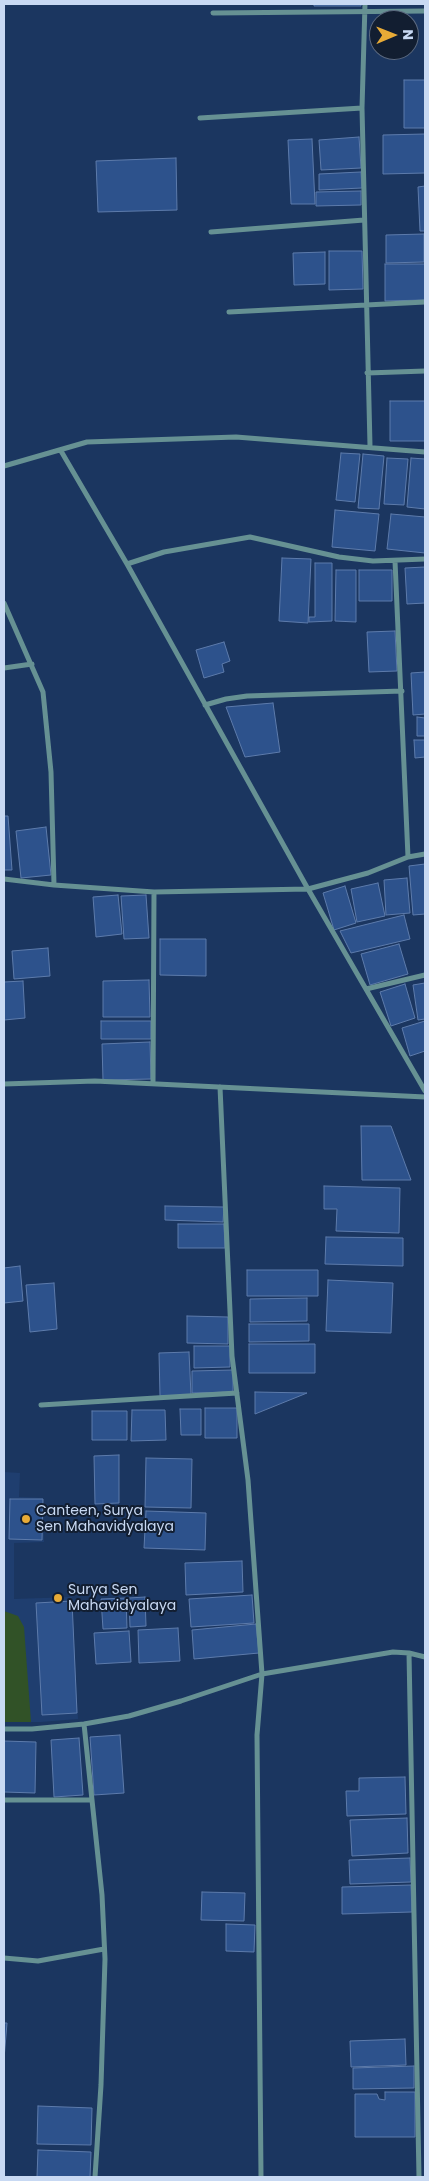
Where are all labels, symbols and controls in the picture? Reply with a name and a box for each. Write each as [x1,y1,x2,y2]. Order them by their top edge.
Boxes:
north arrow [369,10,419,60]
text: N [398,29,418,40]
place label: Canteen, Surya Sen Mahavidyalaya [36,1503,174,1535]
marker: Canteen, Surya Sen Mahavidyalaya [20,1513,32,1525]
place label: Surya Sen Mahavidyalaya [68,1582,176,1614]
marker: Surya Sen Mahavidyalaya [52,1592,64,1604]

